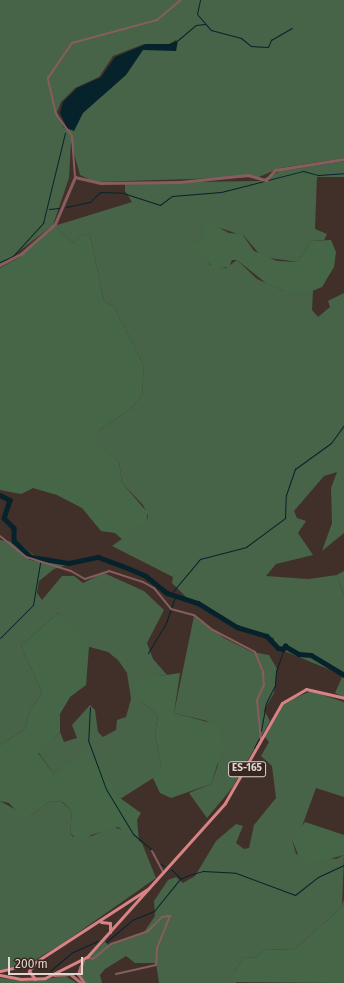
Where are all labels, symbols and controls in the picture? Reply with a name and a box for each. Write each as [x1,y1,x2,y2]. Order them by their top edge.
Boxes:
road number: ES-165 [228,761,266,777]
scale bar [10,949,85,975]
text: 200 m [15,957,48,971]

